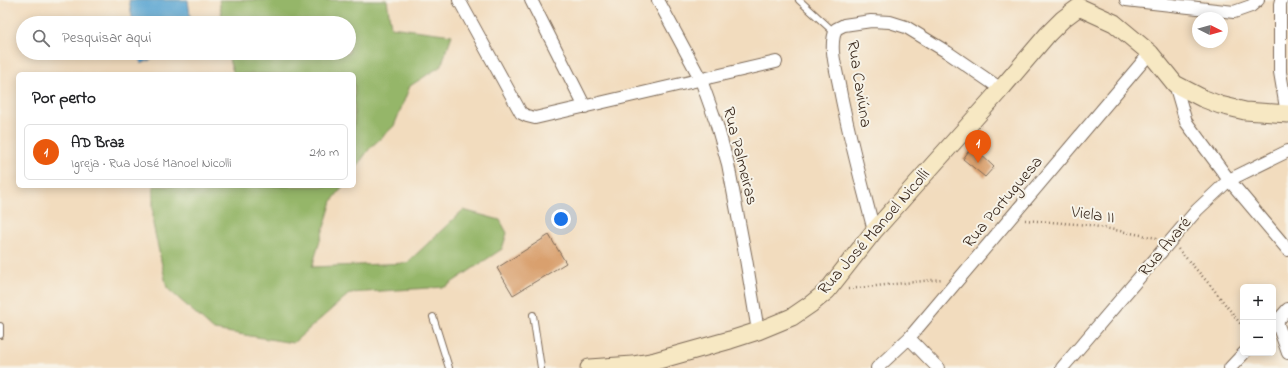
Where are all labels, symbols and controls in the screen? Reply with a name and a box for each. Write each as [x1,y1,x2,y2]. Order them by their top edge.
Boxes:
north arrow [1192,12,1228,48]
search box [16,16,356,60]
icon: search [30,27,52,49]
text: Pesquisar aqui [62,27,151,49]
street label: Rua Caviúna [840,39,878,129]
text: Por perto [32,86,96,111]
street label: Rua Palmeiras [716,104,764,208]
pin: 1 [965,130,991,163]
text: AD Braz [71,132,124,154]
text: 1 [44,143,48,162]
text: 210 m [309,143,339,162]
street label: Rua Portuguesa [957,150,1051,255]
text: Igreja · Rua José Manoel Nicolli [71,154,232,173]
street label: Rua José Manoel Nicolli [812,163,936,301]
street label: Viela II [1069,199,1116,230]
your location [551,209,571,229]
street label: Rua Avaré [1132,211,1198,282]
map controls [1240,284,1276,356]
button: + [1240,284,1276,320]
button: − [1240,320,1276,356]

